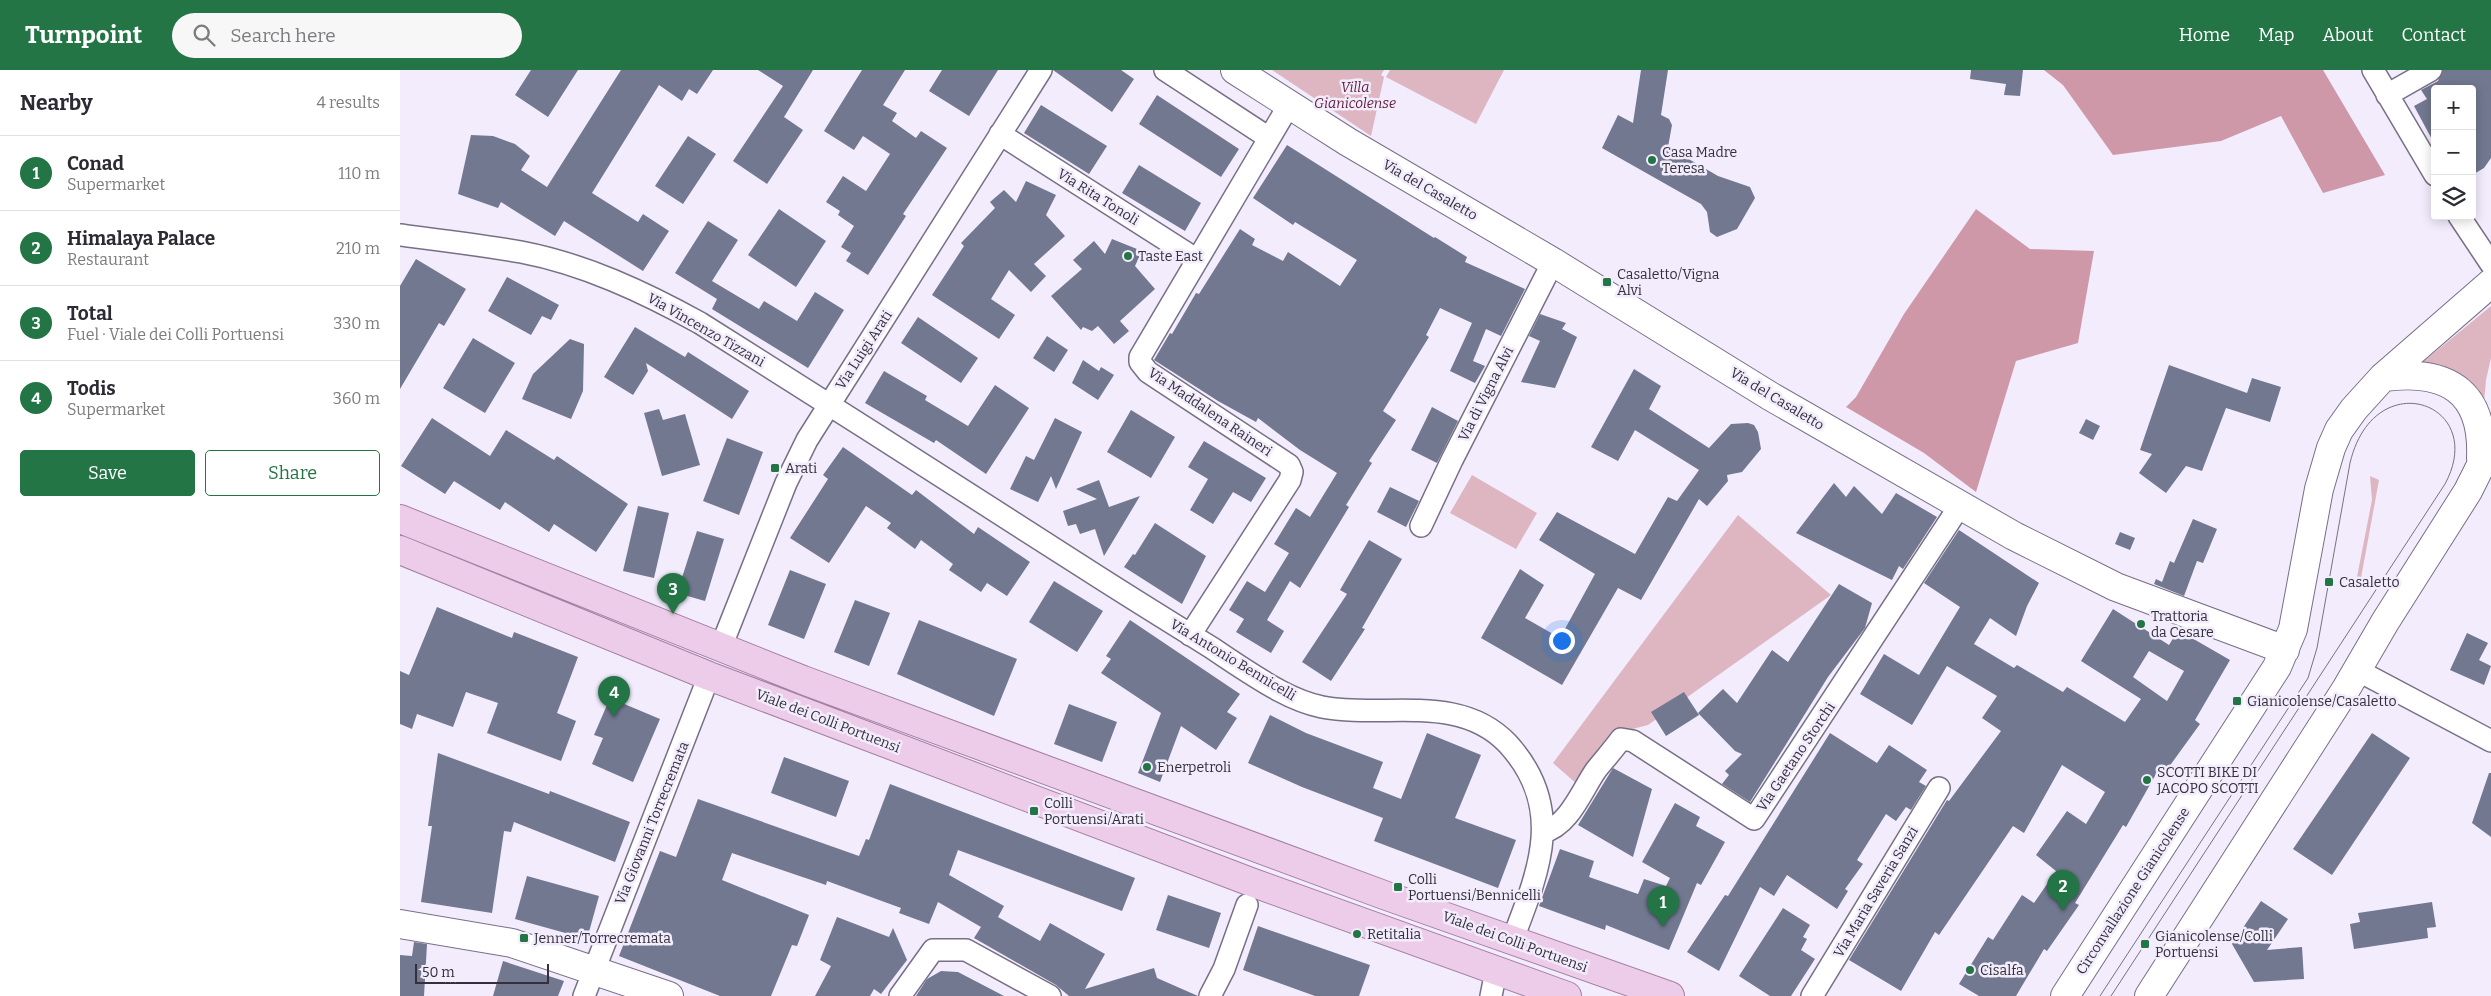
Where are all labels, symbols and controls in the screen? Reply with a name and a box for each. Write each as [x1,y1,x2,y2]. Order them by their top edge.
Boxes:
search box [172,13,522,58]
text: Turnpoint [25,21,142,49]
icon: search [190,21,218,49]
text: Search here [230,24,336,47]
text: Home [2179,24,2230,46]
text: Map [2258,24,2294,46]
text: About [2322,24,2373,46]
text: Contact [2401,24,2466,46]
park label: Villa Gianicolense [1314,79,1396,112]
map controls [2431,85,2476,220]
button: + [2431,85,2476,130]
text: Nearby [20,90,93,116]
text: 4 results [317,93,380,112]
button: − [2431,130,2476,175]
place label: Casa Madre Teresa [1662,144,1737,177]
text: Conad [67,152,124,175]
marker: Casa Madre Teresa [1646,154,1658,166]
street label: Via del Casaletto [1380,156,1480,224]
text: 1 [33,164,39,183]
text: 110 m [338,164,380,183]
street label: Via Rita Tonoli [1054,165,1142,229]
text: Supermarket [67,175,165,194]
button: layers [2431,175,2476,220]
text: Himalaya Palace [67,227,215,250]
text: 2 [31,239,41,258]
text: 210 m [336,239,380,258]
place label: Taste East [1138,248,1203,265]
text: Restaurant [67,250,149,269]
marker: Taste East [1122,250,1134,262]
place label: Casaletto/Vigna Alvi [1617,266,1720,299]
marker: Casaletto/Vigna Alvi [1601,276,1613,288]
street label: Via Vincenzo Tizzani [644,289,768,371]
text: Total [67,302,113,325]
street label: Via Luigi Arati [832,307,896,393]
text: 3 [31,314,41,333]
text: 330 m [333,314,380,333]
text: Fuel · Viale dei Colli Portuensi [67,325,284,344]
street label: Via di Vigna Alvi [1455,344,1517,444]
street label: Via Maddalena Raineri [1145,364,1275,460]
street label: Via del Casaletto [1727,364,1827,434]
text: Todis [67,377,116,400]
text: 4 [31,389,41,408]
text: 360 m [333,389,380,408]
text: Supermarket [67,400,165,419]
button: Save [20,450,195,496]
button: Share [205,450,380,496]
place label: Arati [785,460,817,477]
marker: Arati [769,462,781,474]
pin: 3 [657,573,689,614]
place label: Casaletto [2339,574,2399,591]
marker: Casaletto [2323,576,2335,588]
place label: Trattoria da Cesare [2151,608,2214,641]
street label: Via Antonio Bennicelli [1167,616,1299,704]
marker: Trattoria da Cesare [2135,618,2147,630]
your location [1549,628,1575,654]
pin: 4 [598,676,630,717]
street label: Viale dei Colli Portuensi [753,686,903,756]
place label: Gianicolense/Casaletto [2247,693,2397,710]
marker: Gianicolense/Casaletto [2231,695,2243,707]
street label: Via Gaetano Storchi [1753,699,1839,815]
street label: Via Giovanni Torrecremata [611,739,693,907]
place label: Enerpetroli [1157,759,1231,776]
marker: Enerpetroli [1141,761,1153,773]
place label: SCOTTI BIKE DI JACOPO SCOTTI [2156,764,2259,797]
marker: SCOTTI BIKE DI JACOPO SCOTTI [2141,774,2153,786]
place label: Colli Portuensi/Arati [1044,795,1144,828]
street label: Circonvallazione Gianicolense [2073,804,2193,978]
marker: Colli Portuensi/Arati [1028,805,1040,817]
street label: Via Maria Saveria Sanzi [1830,823,1922,961]
pin: 2 [2047,870,2079,911]
place label: Colli Portuensi/Bennicelli [1408,871,1541,904]
marker: Colli Portuensi/Bennicelli [1392,881,1404,893]
pin: 1 [1647,886,1679,927]
street label: Viale dei Colli Portuensi [1440,908,1590,976]
place label: Retitalia [1367,926,1421,943]
marker: Retitalia [1351,928,1363,940]
place label: Gianicolense/Colli Portuensi [2155,928,2273,961]
place label: Jenner/Torrecremata [533,930,671,947]
marker: Jenner/Torrecremata [518,932,530,944]
marker: Gianicolense/Colli Portuensi [2139,938,2151,950]
scale bar [415,961,549,984]
place label: Cisalfa [1980,962,2024,979]
text: 50 m [422,964,455,981]
marker: Cisalfa [1964,964,1976,976]

